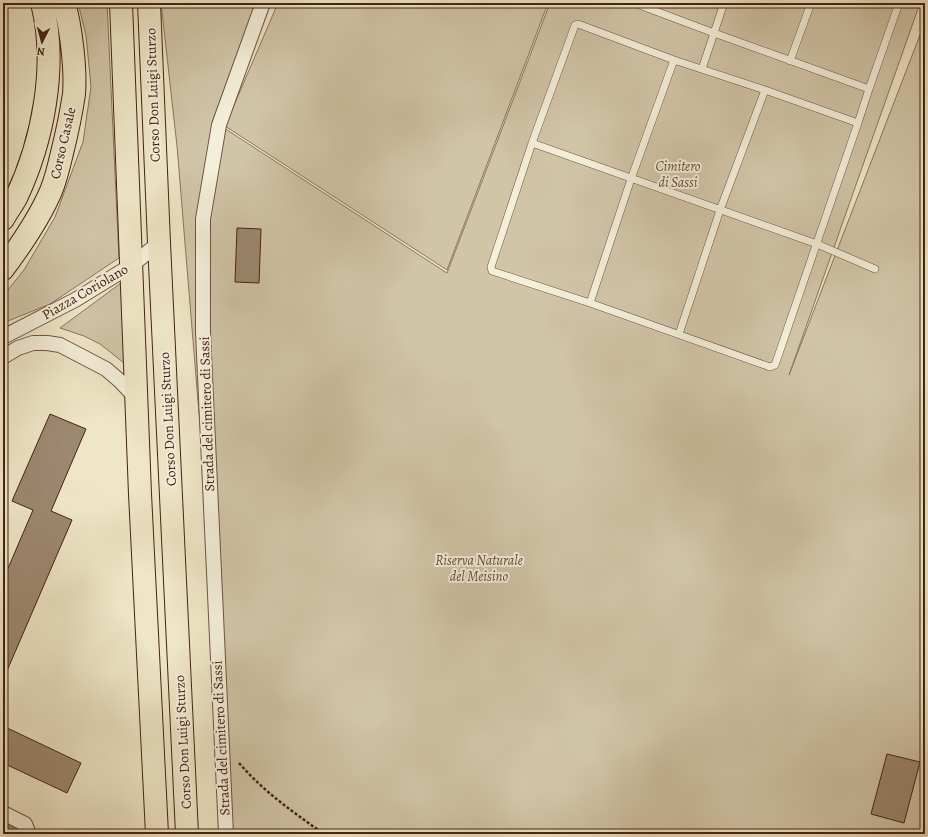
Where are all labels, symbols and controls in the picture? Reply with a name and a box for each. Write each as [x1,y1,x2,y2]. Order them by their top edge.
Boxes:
north arrow [22,22,62,62]
street label: Corso Don Luigi Sturzo [141,28,165,162]
text: N [36,44,46,59]
street label: Corso Casale [45,105,81,181]
park label: Cimitero di Sassi [655,157,701,192]
street label: Piazza Coriolano [38,260,132,324]
street label: Strada del cimitero di Sassi [195,336,219,492]
street label: Corso Don Luigi Sturzo [155,351,181,487]
park label: Riserva Naturale del Meisino [435,551,523,586]
street label: Strada del cimitero di Sassi [207,660,235,816]
street label: Corso Don Luigi Sturzo [170,674,196,810]

